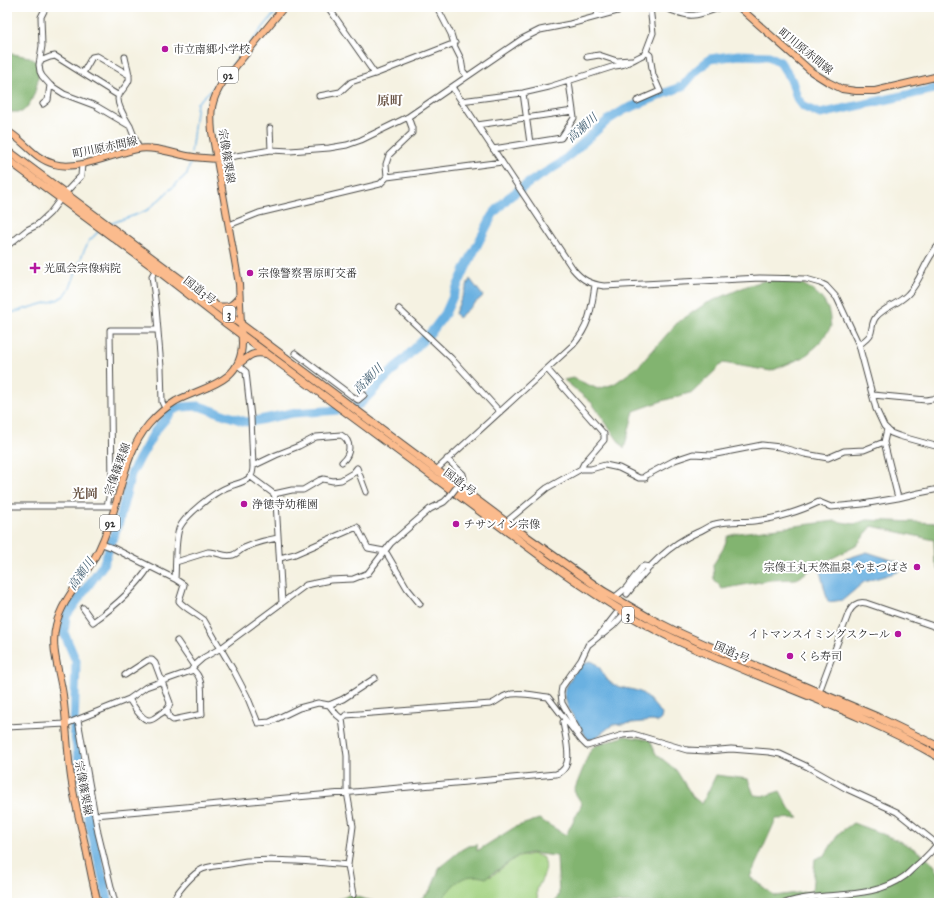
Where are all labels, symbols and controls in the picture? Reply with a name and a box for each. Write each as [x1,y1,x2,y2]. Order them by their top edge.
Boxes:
street label: 町川原赤間線 [776,26,835,77]
place label: 市立南郷小学校 [173,43,250,56]
marker: 市立南郷小学校 [160,44,170,54]
road number: 92 [218,67,238,83]
district label: 原町 [377,93,403,109]
water label: 高瀬川 [564,109,602,145]
street label: 宗像篠栗線 [216,128,237,184]
street label: 町川原赤間線 [71,134,139,161]
marker: 光風会宗像病院 [29,262,41,274]
place label: 光風会宗像病院 [44,262,121,275]
place label: 宗像警察署原町交番 [258,267,357,280]
marker: 宗像警察署原町交番 [245,268,255,278]
street label: 国道3号 [181,274,218,307]
road number: 3 [223,306,235,322]
water label: 高瀬川 [350,360,387,397]
street label: 宗像篠栗線 [102,441,133,497]
street label: 国道3号 [441,466,479,499]
district label: 光岡 [72,486,98,502]
place label: 浄徳寺幼稚園 [252,498,318,511]
marker: 浄徳寺幼稚園 [239,499,249,509]
road number: 92 [100,515,120,531]
place label: チサンイン宗像 [464,518,540,531]
marker: チサンイン宗像 [451,519,461,529]
water label: 高瀬川 [65,554,98,593]
place label: 宗像王丸天然温泉 やまつばさ [764,561,909,574]
marker: 宗像王丸天然温泉 やまつばさ [912,562,922,572]
road number: 3 [622,607,634,623]
place label: イトマンスイミングスクール [748,628,890,641]
marker: イトマンスイミングスクール [893,629,903,639]
street label: 国道3号 [712,639,752,666]
place label: くら寿司 [798,650,842,663]
marker: くら寿司 [785,651,795,661]
street label: 宗像篠栗線 [72,760,95,816]

